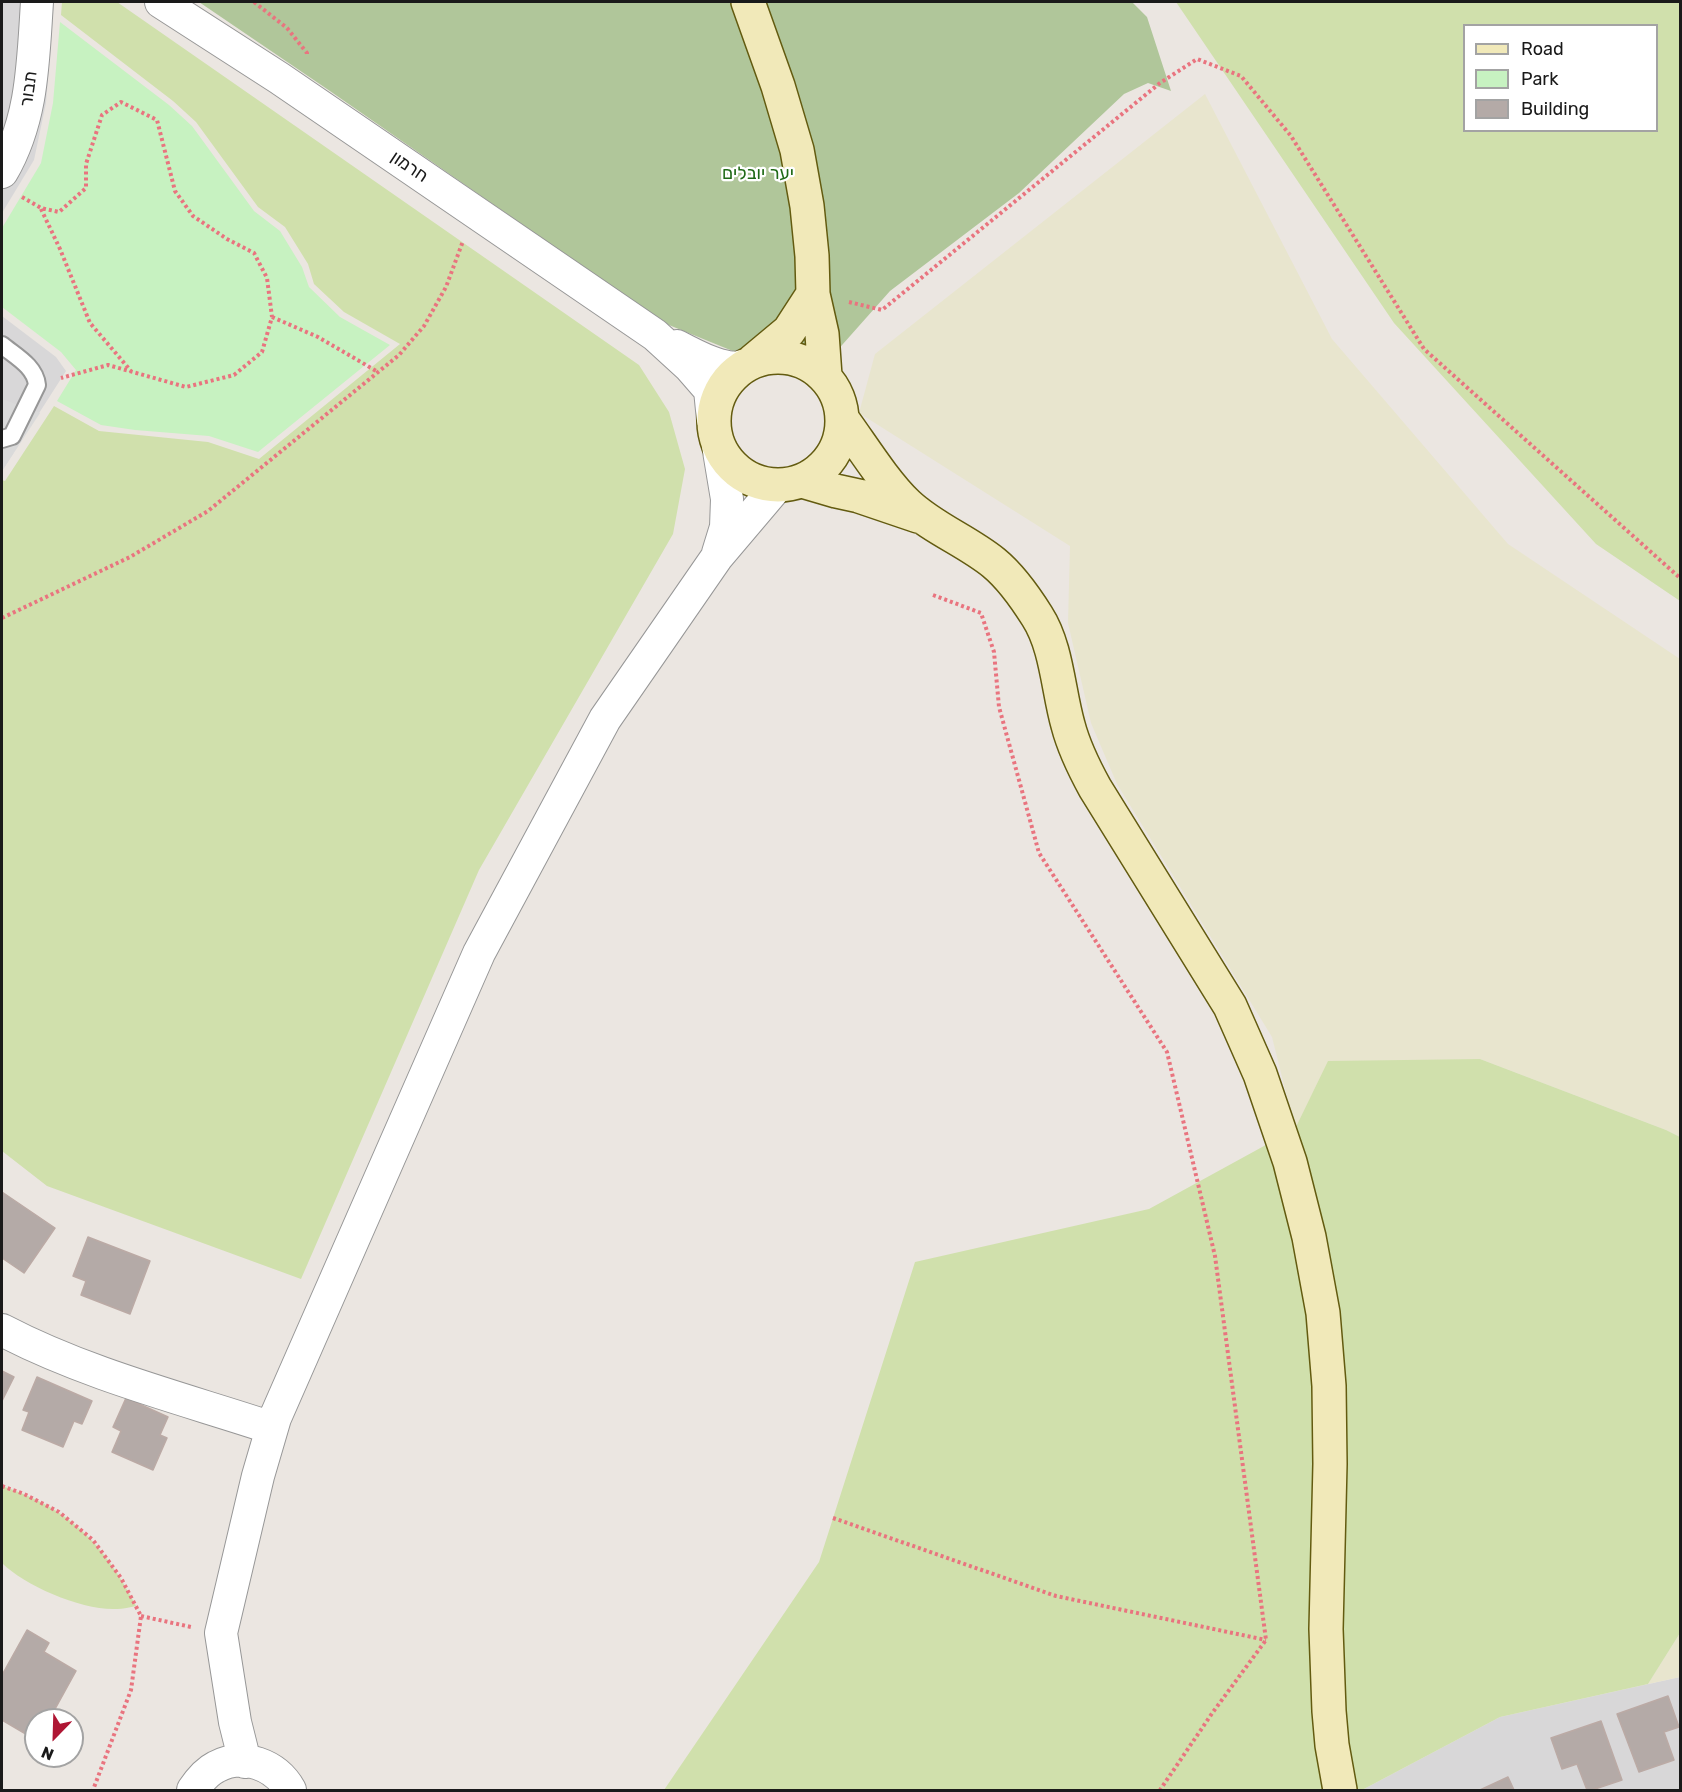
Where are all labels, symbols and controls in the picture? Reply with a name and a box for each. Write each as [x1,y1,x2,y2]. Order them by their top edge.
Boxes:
legend [1463,24,1658,132]
text: Road [1521,38,1564,60]
text: Park [1521,68,1558,90]
street label: תבור [16,70,42,108]
text: Building [1521,98,1589,120]
street label: חרמון [386,147,432,187]
park label: יער יובלים [722,163,794,185]
north arrow [24,1708,84,1768]
text: N [39,1742,57,1764]

